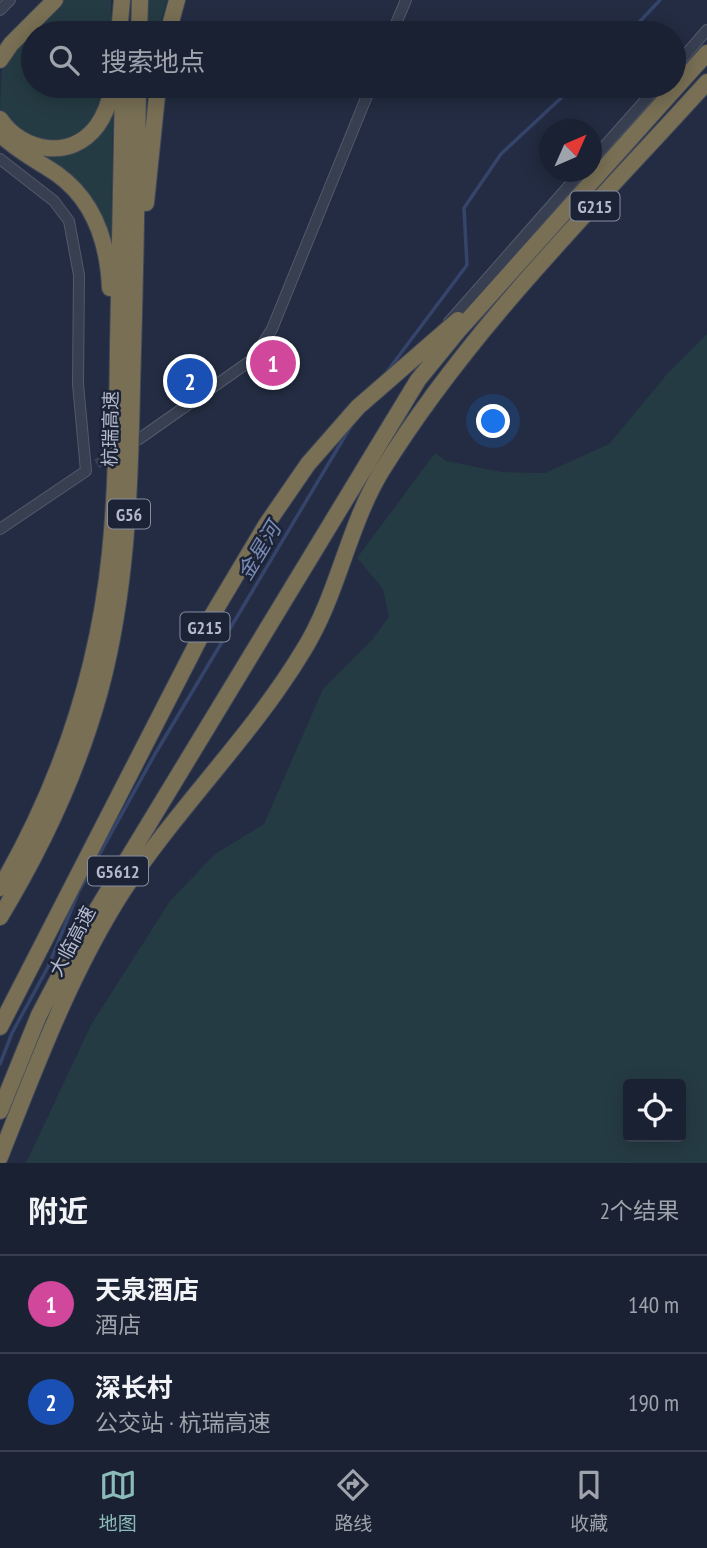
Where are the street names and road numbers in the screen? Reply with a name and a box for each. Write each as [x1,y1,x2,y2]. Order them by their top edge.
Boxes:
road number: G215 [570,191,620,220]
street label: 杭瑞高速 [97,391,123,467]
road number: G56 [108,500,150,528]
road number: G215 [180,612,230,642]
road number: G5612 [88,856,148,886]
street label: 大临高速 [44,902,100,980]

